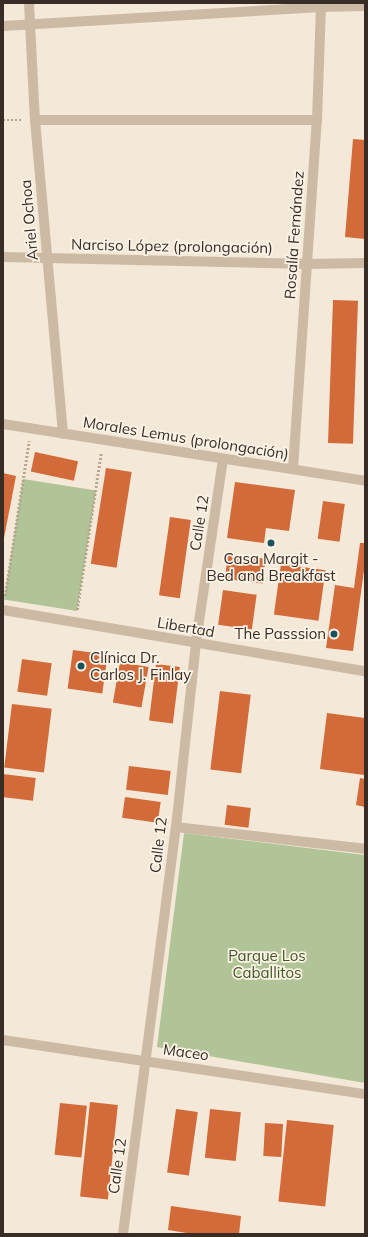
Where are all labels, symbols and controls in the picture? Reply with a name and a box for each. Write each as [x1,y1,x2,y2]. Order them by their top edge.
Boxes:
street label: Rosalía Fernández [281,170,307,300]
street label: Ariel Ochoa [17,179,41,261]
street label: Narciso López (prolongación) [71,235,273,257]
street label: Morales Lemus (prolongación) [82,413,290,463]
street label: Calle 12 [186,494,212,552]
marker: Casa Margit - Bed and Breakfast [266,538,276,548]
place label: Casa Margit - Bed and Breakfast [206,549,336,584]
street label: Libertad [156,613,216,641]
place label: The Passsion [234,625,326,643]
marker: The Passsion [329,629,339,639]
place label: Clínica Dr. Carlos J. Finlay [90,648,191,683]
marker: Clínica Dr. Carlos J. Finlay [75,660,87,672]
street label: Calle 12 [146,816,170,874]
park label: Parque Los Caballitos [228,946,306,981]
street label: Maceo [162,1040,210,1064]
street label: Calle 12 [104,1137,130,1195]

